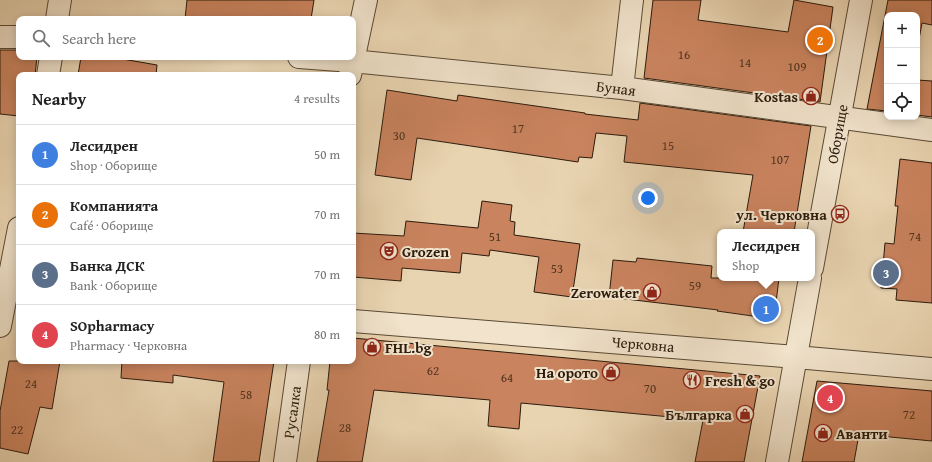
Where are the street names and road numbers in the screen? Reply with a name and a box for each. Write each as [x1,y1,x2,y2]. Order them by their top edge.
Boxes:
street label: Буная [595,75,637,101]
street label: Оборище [821,103,853,165]
street label: Черковна [611,331,676,357]
street label: Русалка [278,384,306,440]

